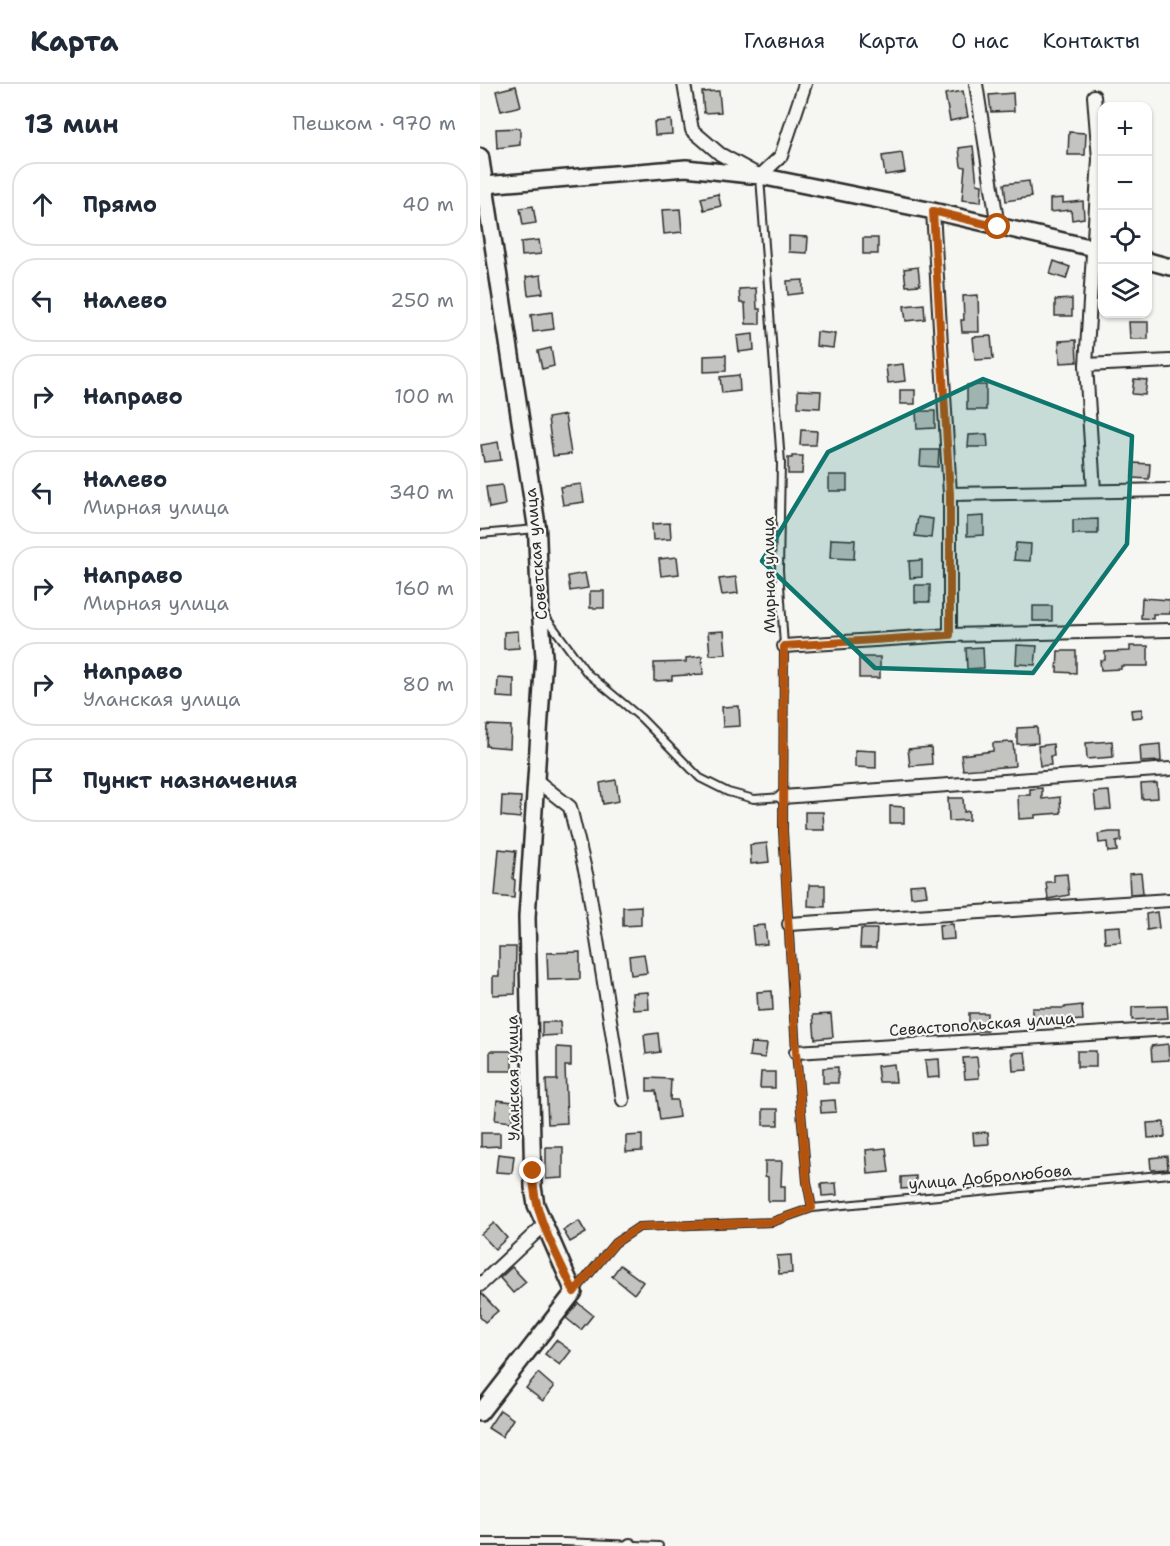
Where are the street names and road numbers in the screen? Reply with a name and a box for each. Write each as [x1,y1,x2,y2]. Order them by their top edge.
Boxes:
street label: Советская улица [520,487,552,621]
street label: Мирная улица [757,516,781,634]
street label: Севастопольская улица [888,1007,1076,1041]
street label: Уланская улица [501,1015,525,1141]
street label: улица Добролюбова [908,1159,1072,1195]

